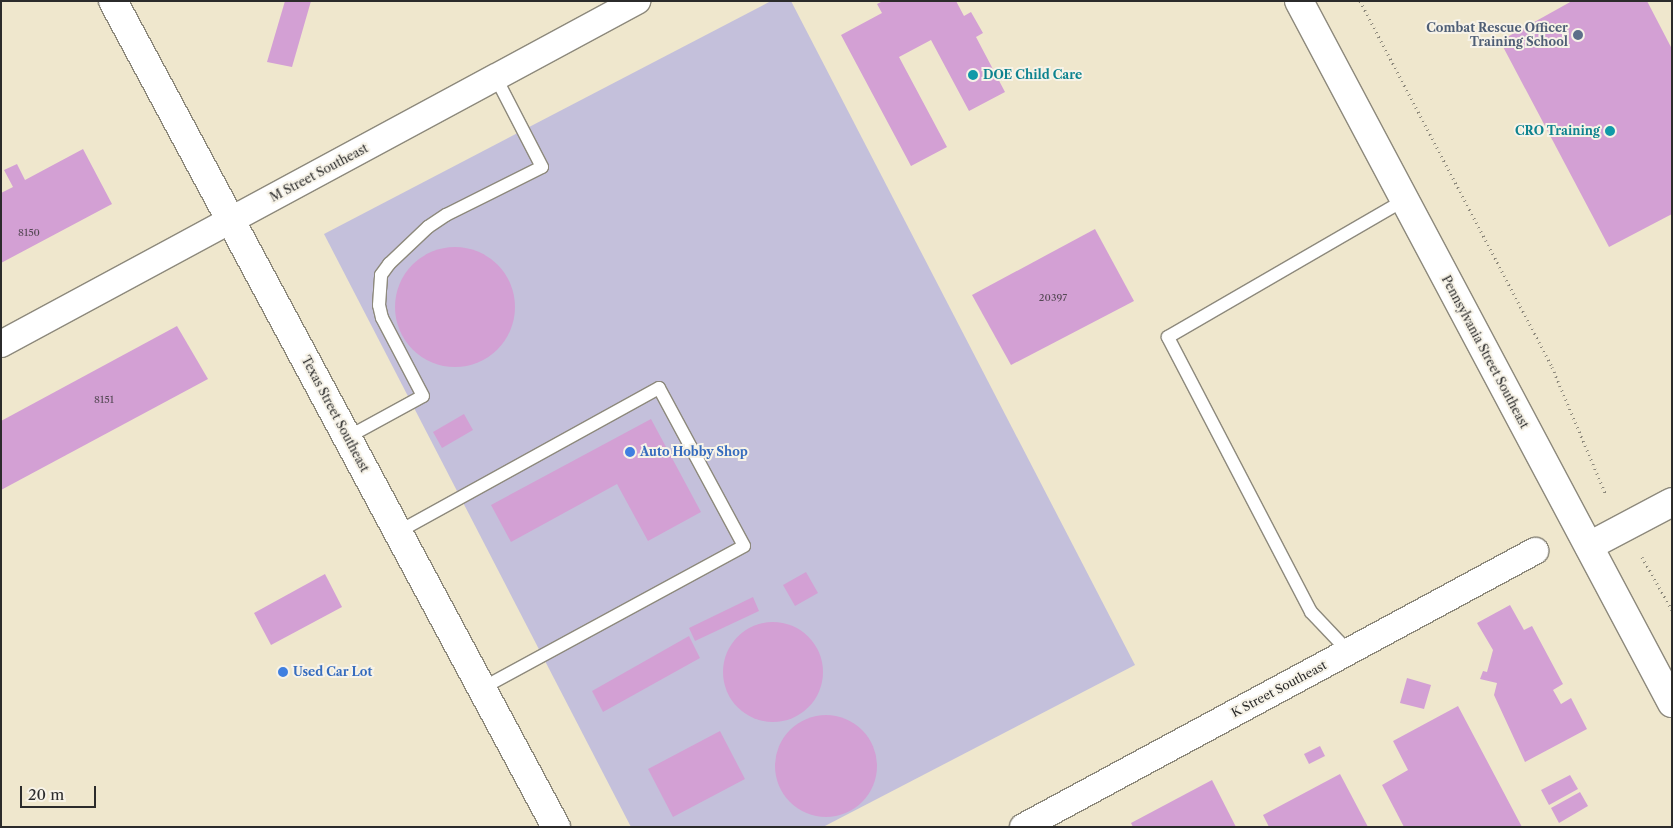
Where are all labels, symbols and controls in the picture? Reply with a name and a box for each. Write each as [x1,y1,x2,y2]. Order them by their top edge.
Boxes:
place label: Combat Rescue Officer Training School [1426,21,1568,49]
marker: Combat Rescue Officer Training School [1572,29,1584,41]
place label: DOE Child Care [983,68,1082,82]
marker: DOE Child Care [967,69,979,81]
place label: CRO Training [1515,124,1600,138]
marker: CRO Training [1604,125,1616,137]
street label: M Street Southeast [268,141,370,205]
house number: 8150 [18,227,40,239]
street label: Pennsylvania Street Southeast [1438,273,1532,431]
house number: 20397 [1039,292,1067,304]
street label: Texas Street Southeast [298,354,372,474]
house number: 8151 [94,394,114,406]
place label: Auto Hobby Shop [640,445,748,459]
marker: Auto Hobby Shop [624,446,636,458]
street label: K Street Southeast [1229,658,1329,720]
place label: Used Car Lot [293,665,372,679]
marker: Used Car Lot [277,666,289,678]
scale bar [22,776,99,808]
text: 20 m [28,785,64,804]

